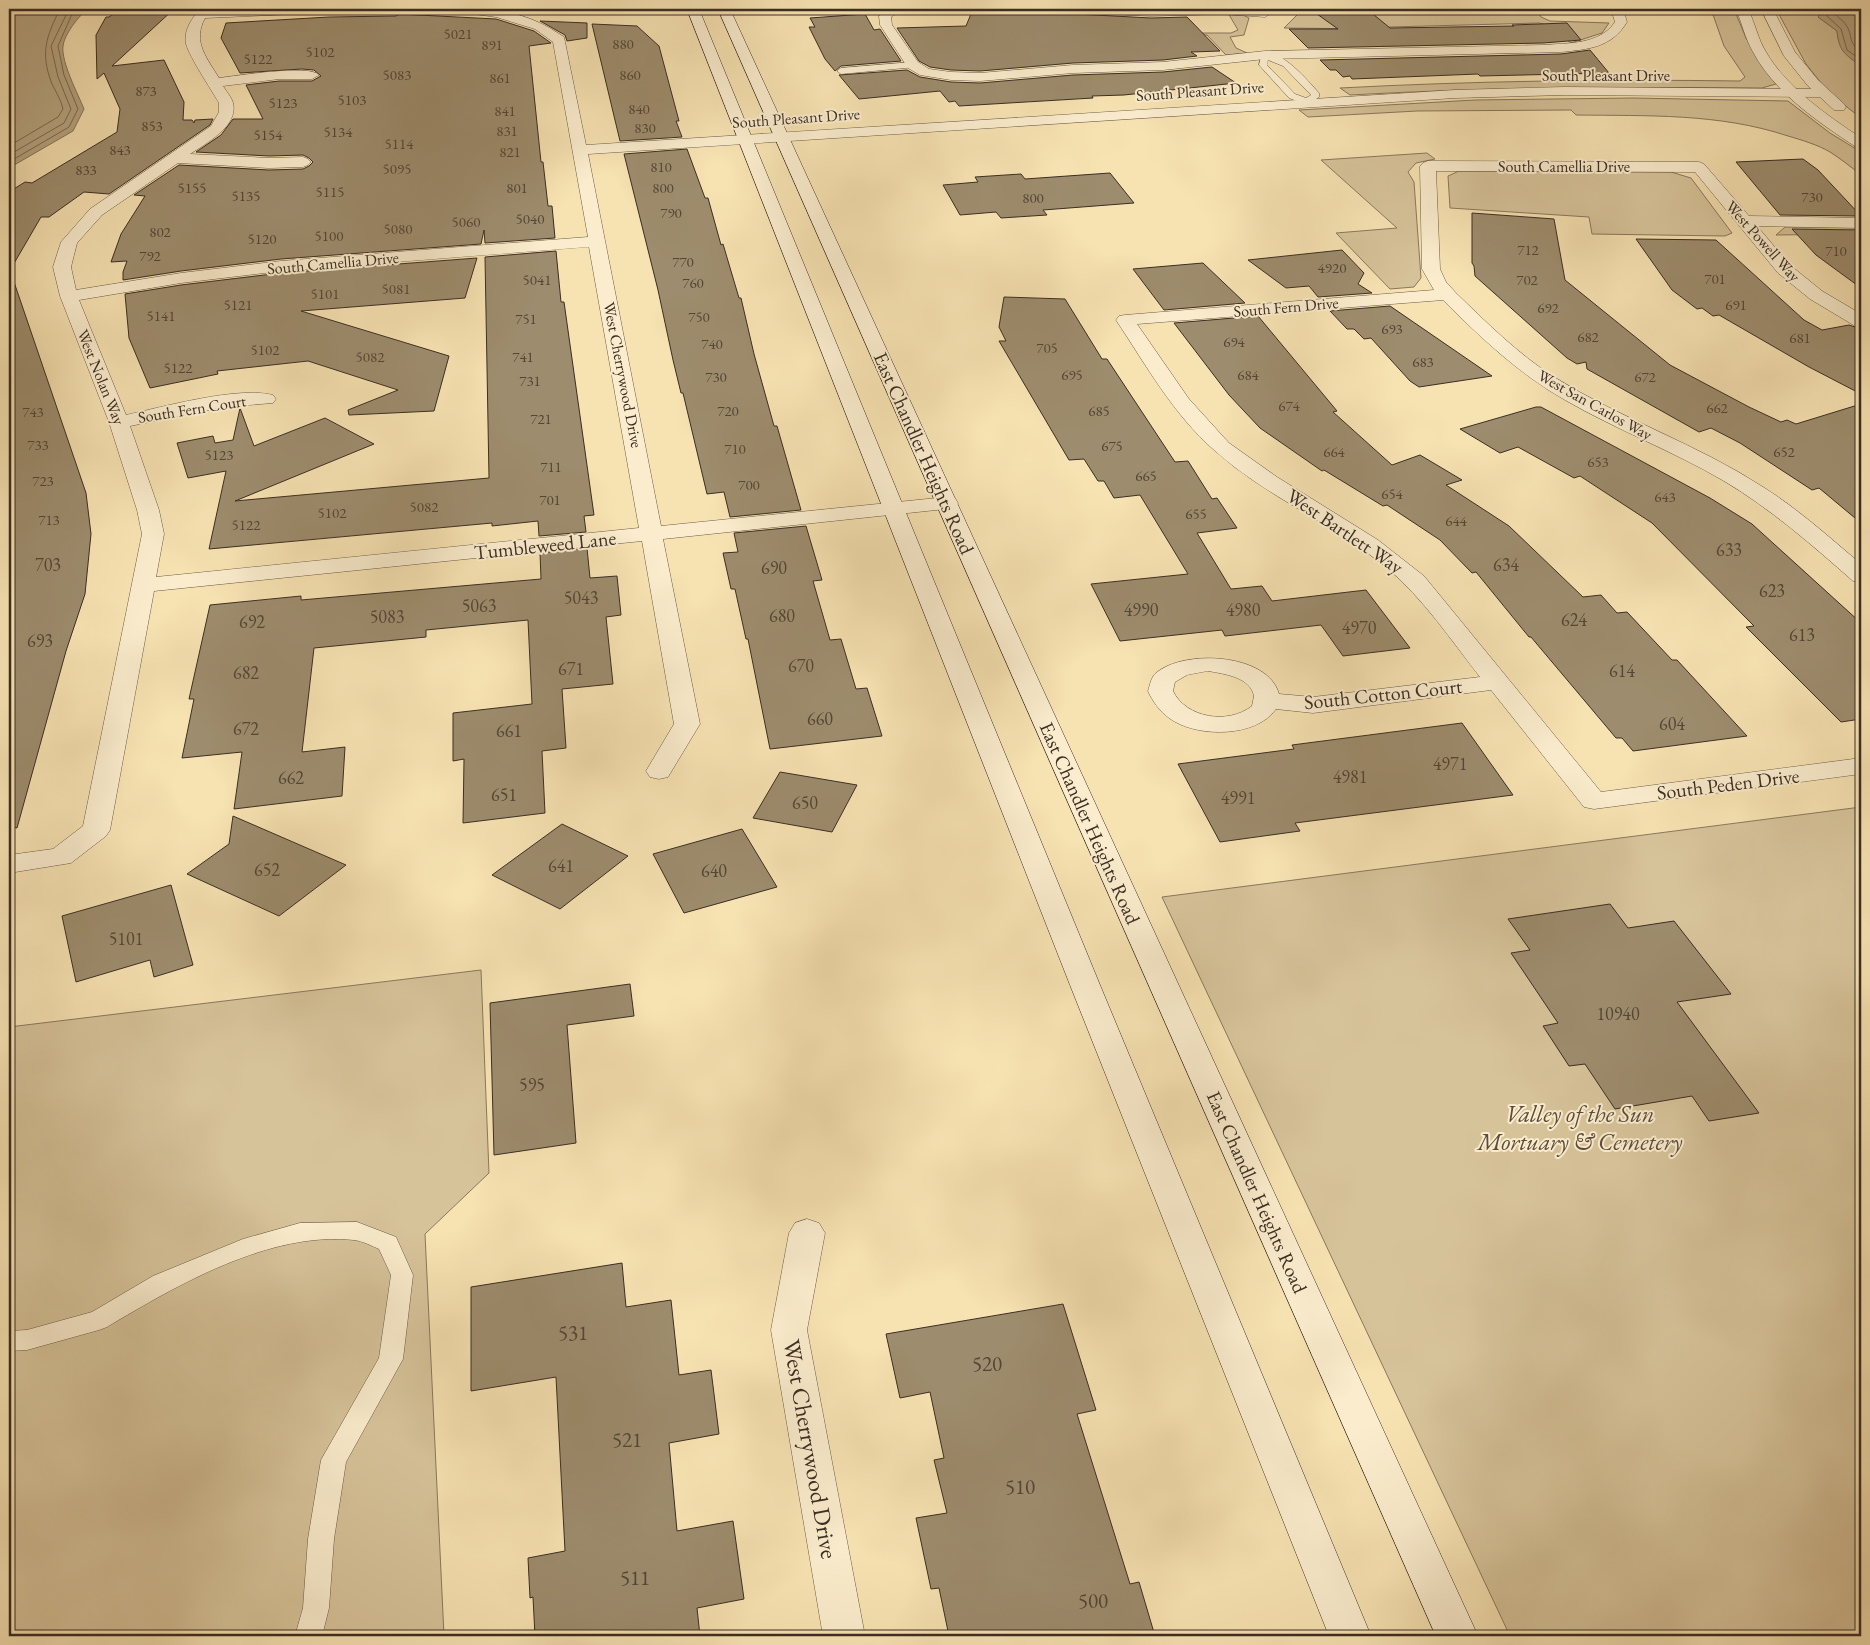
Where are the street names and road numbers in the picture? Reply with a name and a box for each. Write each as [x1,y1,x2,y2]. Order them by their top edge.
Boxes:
street label: South Pleasant Drive [1542,65,1670,86]
street label: South Pleasant Drive [1135,76,1265,106]
street label: South Pleasant Drive [731,103,861,133]
street label: South Camellia Drive [1498,156,1630,177]
street label: West Powell Way [1721,196,1806,287]
street label: South Camellia Drive [266,247,400,279]
street label: South Fern Drive [1233,292,1339,322]
street label: West Cherrywood Drive [599,300,647,450]
street label: West Nolan Way [72,326,130,429]
street label: East Chandler Heights Road [868,348,981,559]
street label: West San Carlos Way [1534,365,1657,446]
street label: South Fern Court [136,390,248,428]
street label: West Bartlett Way [1282,482,1409,580]
street label: Tumbleweed Lane [473,525,617,565]
street label: South Cotton Court [1303,673,1464,715]
street label: East Chandler Heights Road [1034,718,1147,929]
street label: South Peden Drive [1655,762,1801,806]
street label: East Chandler Heights Road [1201,1087,1314,1298]
street label: West Cherrywood Drive [776,1337,846,1561]

